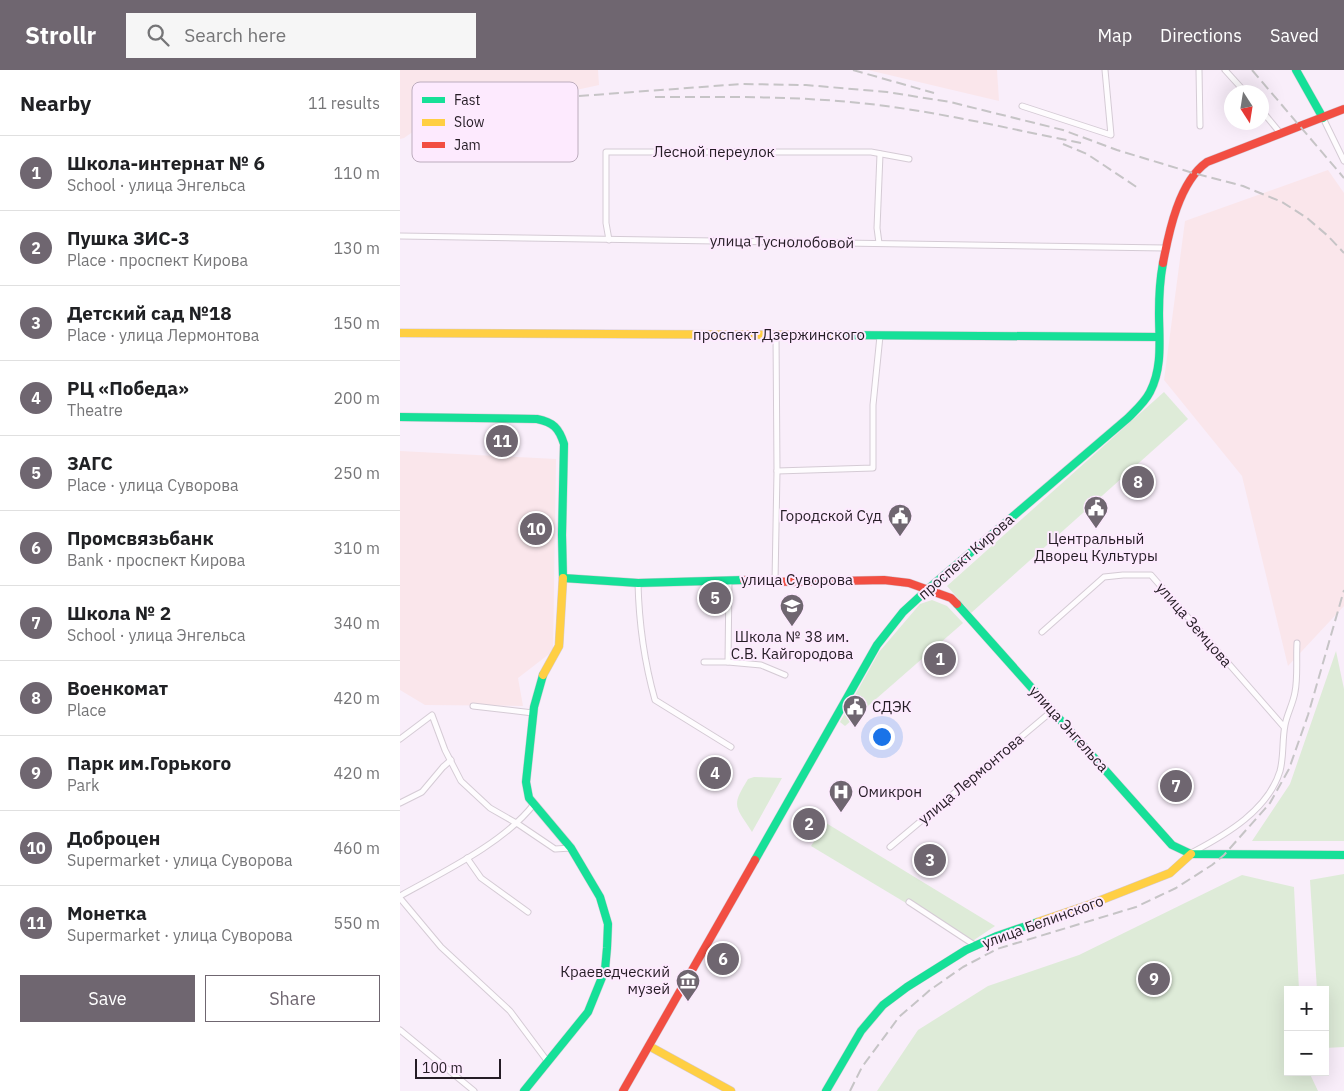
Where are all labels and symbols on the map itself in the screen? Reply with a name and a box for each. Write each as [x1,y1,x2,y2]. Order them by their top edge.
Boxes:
legend [412,82,578,162]
north arrow [1224,85,1269,130]
text: Fast [454,91,480,109]
text: Slow [454,113,485,131]
text: Jam [454,136,481,154]
street label: Лесной переулок [653,142,775,161]
street label: улица Туснолобовой [710,231,854,252]
street label: проспект Дзержинского [693,325,865,344]
pin: 11 [486,422,518,460]
pin: 8 [1122,463,1154,501]
public building icon: Центральный Дворец Культуры [1083,495,1109,529]
public building icon: Городской Суд [887,503,913,537]
place label: Городской Суд [780,506,882,525]
pin: 10 [520,510,552,548]
street label: проспект Кирова [914,510,1018,603]
place label: Центральный Дворец Культуры [1034,529,1158,565]
street label: улица Суворова [741,570,853,589]
street label: улица Земцова [1152,578,1236,671]
pin: 5 [699,579,731,617]
school or university icon: Школа № 38 им. С.В. Кайгородова [779,593,805,627]
place label: Школа № 38 им. С.В. Кайгородова [731,627,853,663]
pin: 1 [924,640,956,678]
street label: улица Энгельса [1026,682,1113,776]
public building icon: СДЭК [842,694,868,728]
place label: СДЭК [872,697,912,716]
your location [869,724,895,750]
street label: улица Лермонтова [914,729,1027,828]
pin: 4 [699,754,731,792]
pin: 7 [1160,767,1192,805]
hospital icon: Омикрон [828,779,854,813]
place label: Омикрон [858,782,922,801]
pin: 2 [793,805,825,843]
pin: 3 [914,841,946,879]
street label: улица Белинского [980,891,1106,952]
pin: 6 [707,940,739,978]
pin: 9 [1138,960,1170,998]
place label: Краеведческий музей [560,962,670,998]
museum icon: Краеведческий музей [675,968,701,1002]
scale bar [415,1056,501,1079]

